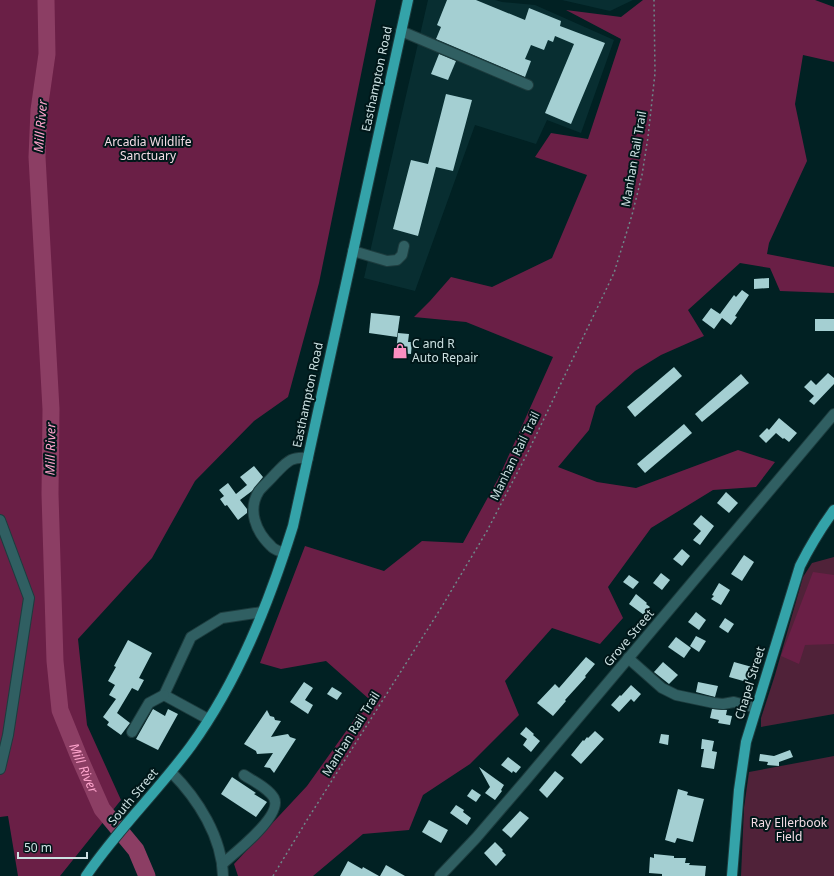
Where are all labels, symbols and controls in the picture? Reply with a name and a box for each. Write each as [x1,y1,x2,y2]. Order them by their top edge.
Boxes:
street label: Easthampton Road [357,25,396,133]
water label: Mill River [29,98,51,153]
street label: Manhan Rail Trail [617,110,650,208]
park label: Arcadia Wildlife Sanctuary [104,133,192,164]
place label: C and R Auto Repair [412,335,478,366]
street label: Easthampton Road [288,341,327,449]
shop icon: C and R Auto Repair [391,342,409,360]
street label: Manhan Rail Trail [486,408,543,503]
water label: Mill River [41,422,59,476]
street label: Grove Street [600,605,658,670]
street label: Chapel Street [730,644,769,721]
street label: Manhan Rail Trail [318,688,383,779]
water label: Mill River [65,740,103,797]
street label: South Street [104,764,162,829]
park label: Ray Ellerbook Field [751,814,828,845]
scale bar [18,834,87,860]
text: 50 m [24,839,52,856]

